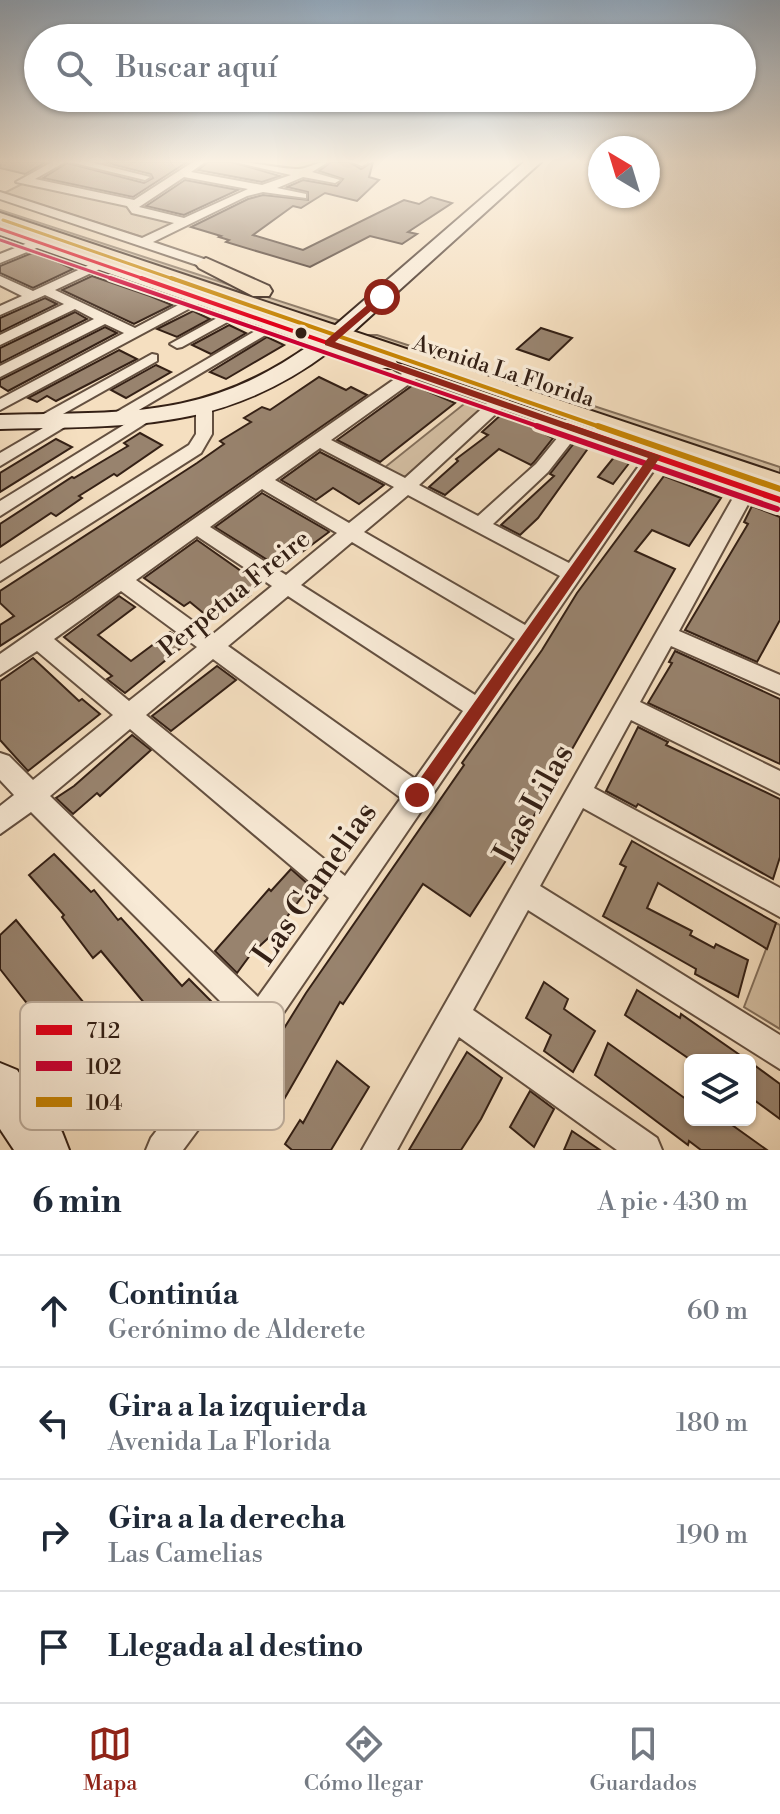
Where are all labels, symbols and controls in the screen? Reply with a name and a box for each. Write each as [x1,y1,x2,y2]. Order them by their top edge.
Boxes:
search box [24,24,756,112]
icon: search [52,46,96,90]
text: Buscar aquí [116,49,278,87]
north arrow [588,136,660,208]
route start [364,279,400,315]
unlabelled marker [293,325,309,341]
street label: Avenida La Florida [409,329,598,414]
street label: Perpetua Freire [152,523,317,665]
street label: Las Lilas [485,737,583,870]
route end [399,777,435,813]
street label: Las Camelias [244,794,386,973]
legend [20,1002,284,1130]
text: 712 [86,1018,120,1045]
text: 102 [86,1054,122,1081]
map controls [684,1054,756,1126]
button: layers [684,1054,756,1126]
text: 104 [86,1090,122,1117]
text: 6 min [32,1181,122,1223]
text: A pie · 430 m [598,1186,748,1218]
text: Continúa [108,1276,239,1314]
icon: ahead [32,1289,76,1333]
text: 60 m [687,1295,748,1327]
text: Gerónimo de Alderete [108,1314,366,1346]
text: Gira a la izquierda [108,1388,367,1426]
icon: left [32,1401,76,1445]
text: 180 m [676,1407,748,1439]
text: Avenida La Florida [108,1426,331,1458]
text: Gira a la derecha [108,1500,345,1538]
icon: right [32,1513,76,1557]
text: 190 m [677,1519,748,1551]
text: Las Camelias [108,1538,263,1570]
icon: arrive [32,1625,76,1669]
text: Llegada al destino [108,1628,363,1666]
tab: Mapa [83,1722,138,1797]
tab: Cómo llegar [304,1722,423,1797]
tab: Guardados [590,1722,697,1797]

